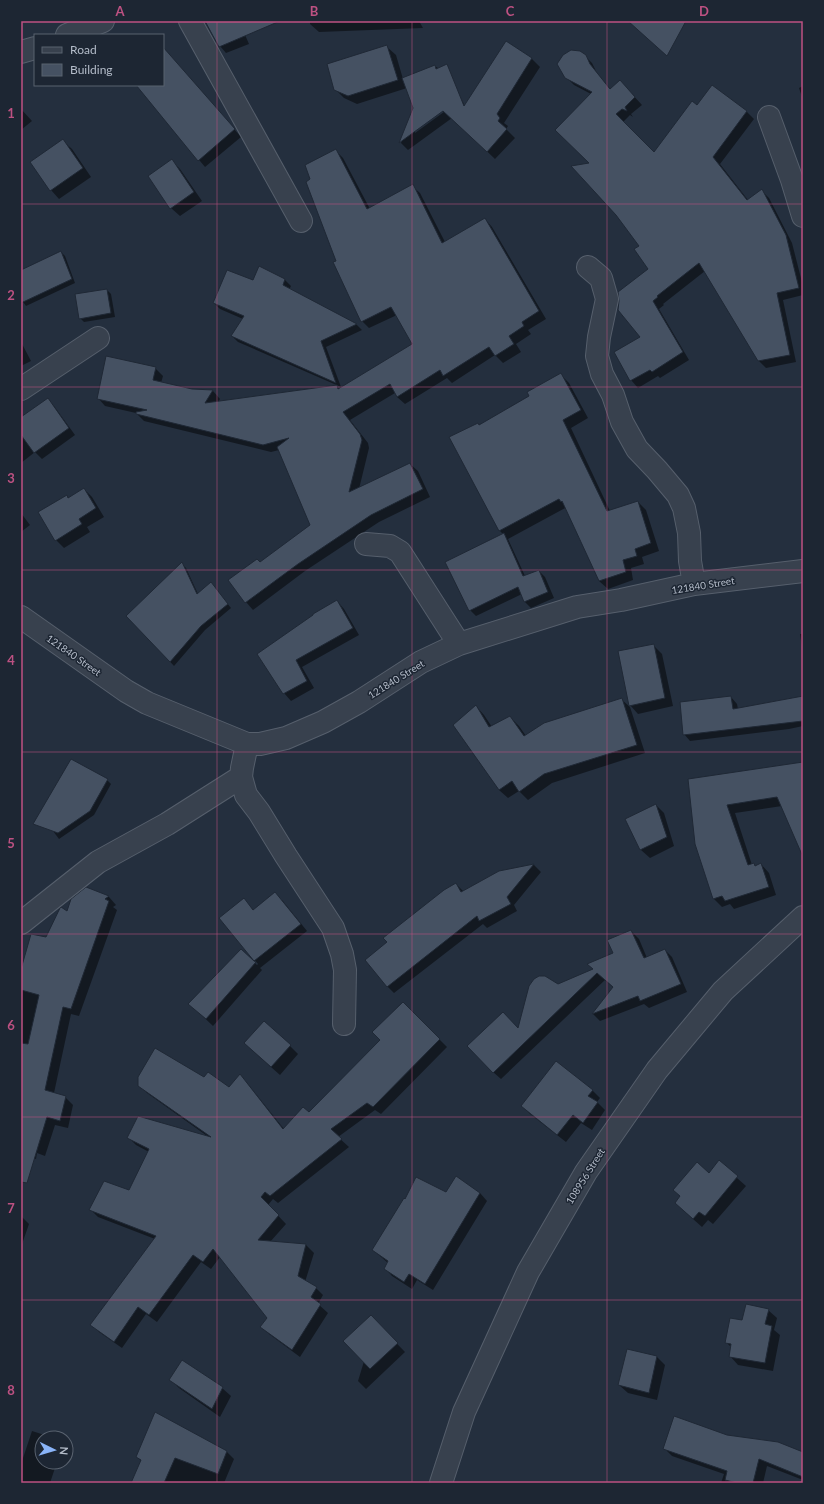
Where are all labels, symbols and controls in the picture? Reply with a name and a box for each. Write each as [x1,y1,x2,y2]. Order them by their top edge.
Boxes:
text: A [114,3,125,19]
text: B [310,3,319,19]
text: C [506,3,515,19]
text: D [699,3,709,19]
legend [34,34,164,86]
text: Road [70,42,97,57]
text: Building [70,62,113,77]
text: 1 [7,105,15,121]
text: 2 [7,287,15,303]
text: 3 [7,470,15,486]
street label: 121840 Street [671,574,736,596]
street label: 121840 Street [44,632,104,678]
text: 4 [7,652,15,668]
street label: 121840 Street [366,657,427,701]
text: 5 [7,835,15,851]
text: 6 [7,1017,15,1033]
street label: 108956 Street [563,1145,607,1206]
text: 7 [7,1200,15,1216]
text: 8 [7,1382,15,1398]
north arrow [34,1430,74,1470]
text: N [58,1446,71,1456]

